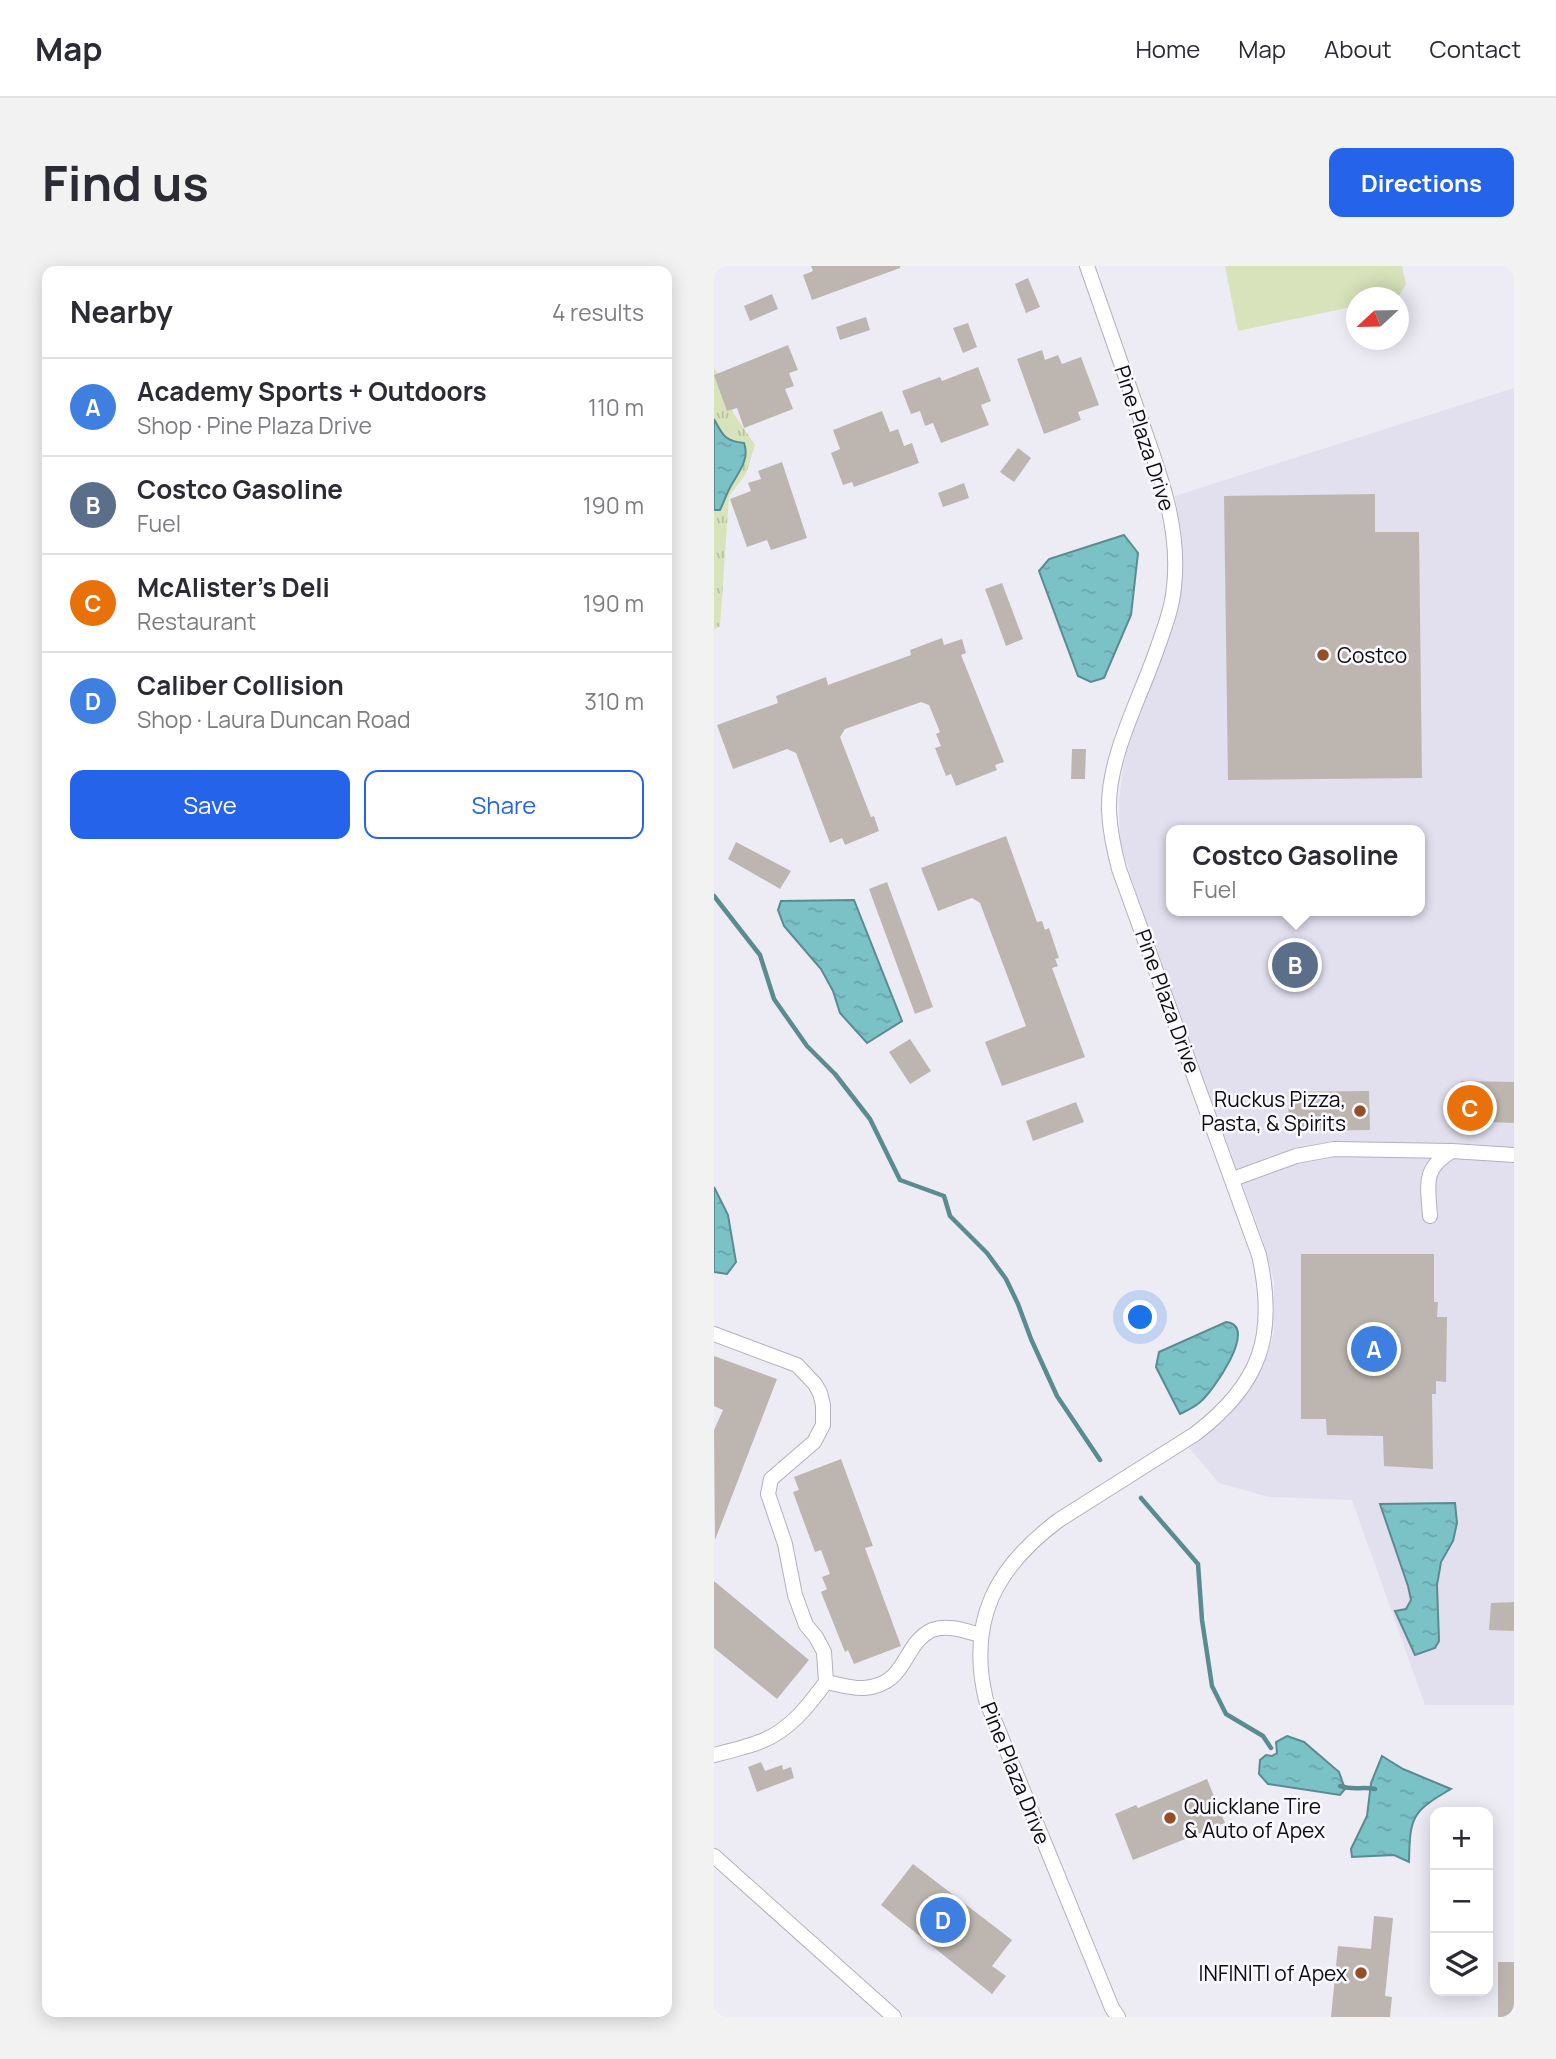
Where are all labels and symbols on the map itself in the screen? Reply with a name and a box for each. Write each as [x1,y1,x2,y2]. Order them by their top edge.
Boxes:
north arrow [1346,287,1409,350]
street label: Pine Plaza Drive [1108,362,1182,514]
place label: Costco [1337,641,1407,669]
marker: Costco [1315,647,1331,663]
street label: Pine Plaza Drive [1129,925,1207,1077]
pin: B [1272,939,1318,991]
pin: C [1447,1082,1493,1134]
place label: Ruckus Pizza, Pasta, & Spirits [1201,1085,1346,1137]
marker: Ruckus Pizza, Pasta, & Spirits [1352,1103,1368,1119]
your location [1123,1300,1157,1334]
pin: A [1351,1323,1397,1375]
street label: Pine Plaza Drive [975,1698,1057,1848]
place label: Quicklane Tire & Auto of Apex [1184,1792,1325,1844]
marker: Quicklane Tire & Auto of Apex [1162,1810,1178,1826]
pin: D [920,1894,966,1946]
place label: INFINITI of Apex [1199,1959,1347,1987]
marker: INFINITI of Apex [1353,1965,1369,1981]

